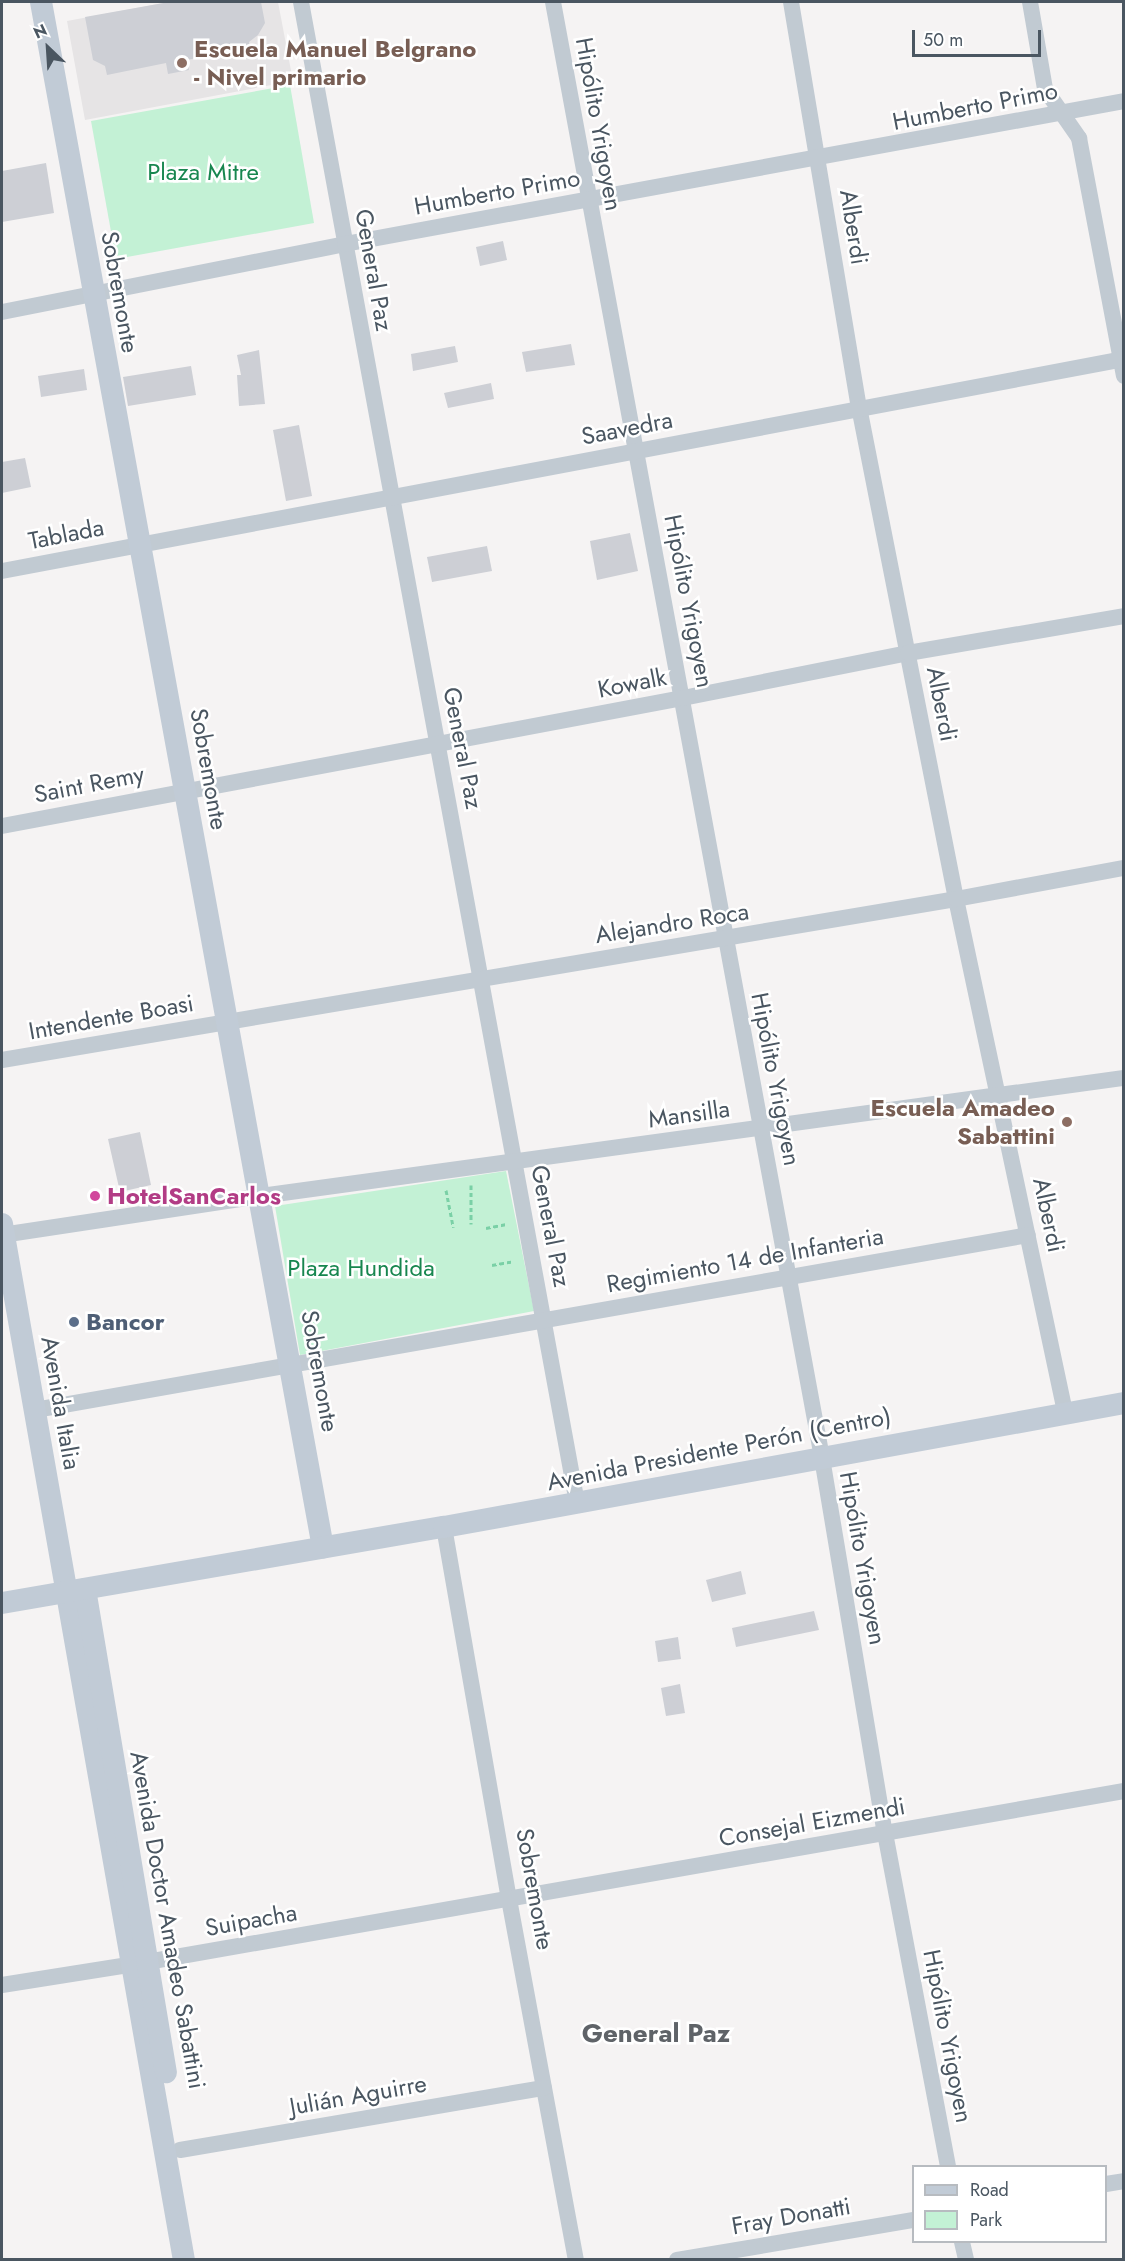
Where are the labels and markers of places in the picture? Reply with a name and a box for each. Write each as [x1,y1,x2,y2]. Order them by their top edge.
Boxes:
place label: Escuela Manuel Belgrano - Nivel primario [194,35,476,91]
marker: Escuela Manuel Belgrano - Nivel primario [175,56,189,70]
place label: Escuela Amadeo Sabattini [871,1094,1055,1150]
marker: Escuela Amadeo Sabattini [1060,1115,1074,1129]
place label: HotelSanCarlos [107,1182,281,1210]
marker: HotelSanCarlos [88,1189,102,1203]
place label: Bancor [86,1308,165,1336]
marker: Bancor [67,1315,81,1329]

